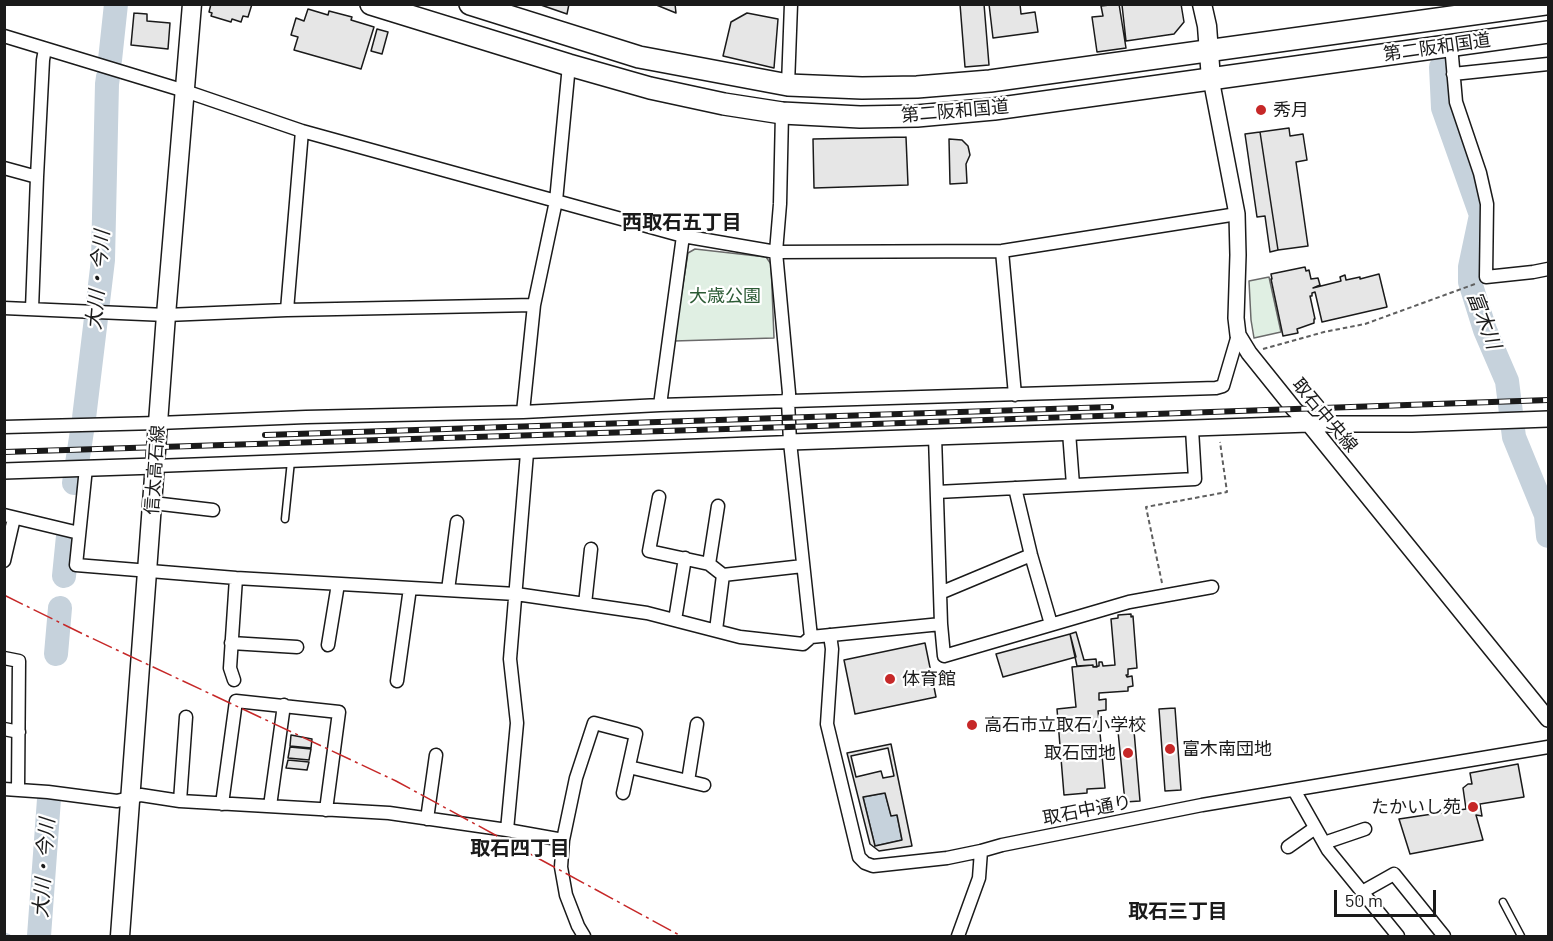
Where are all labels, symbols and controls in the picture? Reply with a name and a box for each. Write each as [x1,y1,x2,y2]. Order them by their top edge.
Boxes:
street label: 第二阪和国道 [1382,29,1492,65]
street label: 第二阪和国道 [900,96,1010,126]
place label: 秀月 [1273,99,1309,121]
marker: 秀月 [1254,103,1268,117]
district label: 西取石五丁目 [622,210,742,234]
water label: 大川・今川 [82,229,114,331]
park label: 大歳公園 [689,285,761,307]
water label: 富木川 [1462,288,1506,352]
street label: 取石中央線 [1288,374,1362,456]
street label: 信太高石線 [141,424,169,516]
place label: 体育館 [902,668,956,690]
marker: 体育館 [883,672,897,686]
place label: 高石市立取石小学校 [984,714,1146,736]
marker: 高石市立取石小学校 [965,718,979,732]
place label: 富木南団地 [1182,738,1272,760]
place label: 取石団地 [1044,742,1116,764]
marker: 富木南団地 [1163,742,1177,756]
marker: 取石団地 [1121,746,1135,760]
street label: 取石中通り [1041,791,1133,829]
place label: たかいし苑 [1371,796,1461,818]
marker: たかいし苑 [1466,800,1480,814]
water label: 大川・今川 [29,817,59,919]
district label: 取石四丁目 [470,836,570,860]
scale bar [1337,878,1439,916]
text: 50 m [1345,889,1383,911]
district label: 取石三丁目 [1128,899,1228,923]

